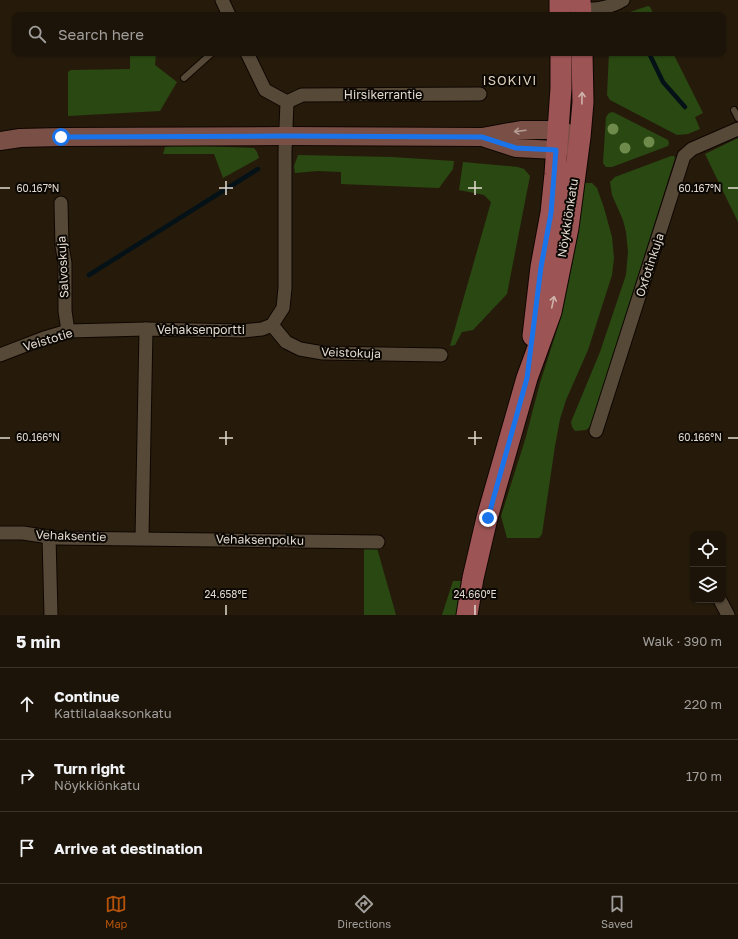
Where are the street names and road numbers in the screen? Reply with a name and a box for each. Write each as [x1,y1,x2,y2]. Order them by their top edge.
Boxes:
street label: Hirsikerrantie [344,87,422,102]
street label: Nöykkiönkatu [554,177,581,258]
street label: Oxfotinkuja [632,231,667,299]
street label: Salvoskuja [53,236,72,298]
street label: Vehaksenportti [157,322,245,337]
street label: Veistotie [21,325,74,354]
street label: Veistokuja [321,344,381,361]
street label: Vehaksentie [35,527,107,544]
street label: Vehaksenpolku [216,531,304,548]

